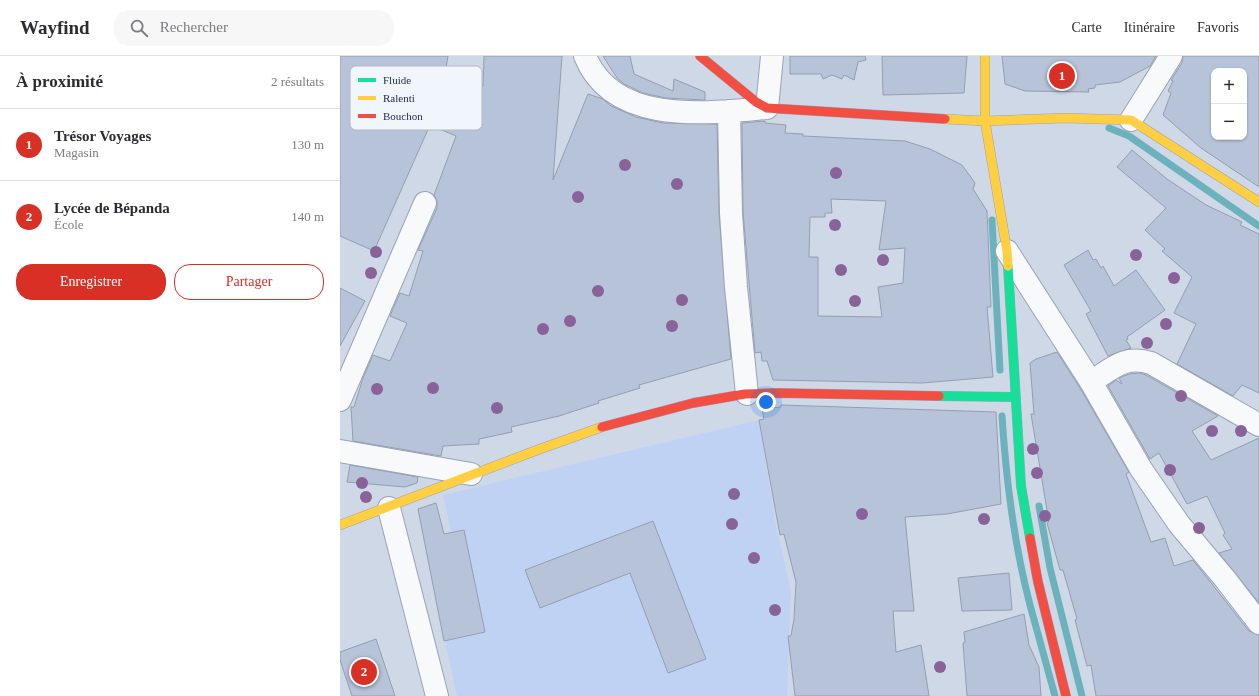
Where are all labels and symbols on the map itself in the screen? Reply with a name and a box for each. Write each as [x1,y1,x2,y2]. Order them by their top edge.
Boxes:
pin: 1 [1049,61,1075,91]
legend [350,66,482,130]
text: Fluide [383,74,411,86]
text: Ralenti [383,92,415,104]
text: Bouchon [383,110,423,122]
your location [756,392,776,412]
pin: 2 [351,657,377,687]

